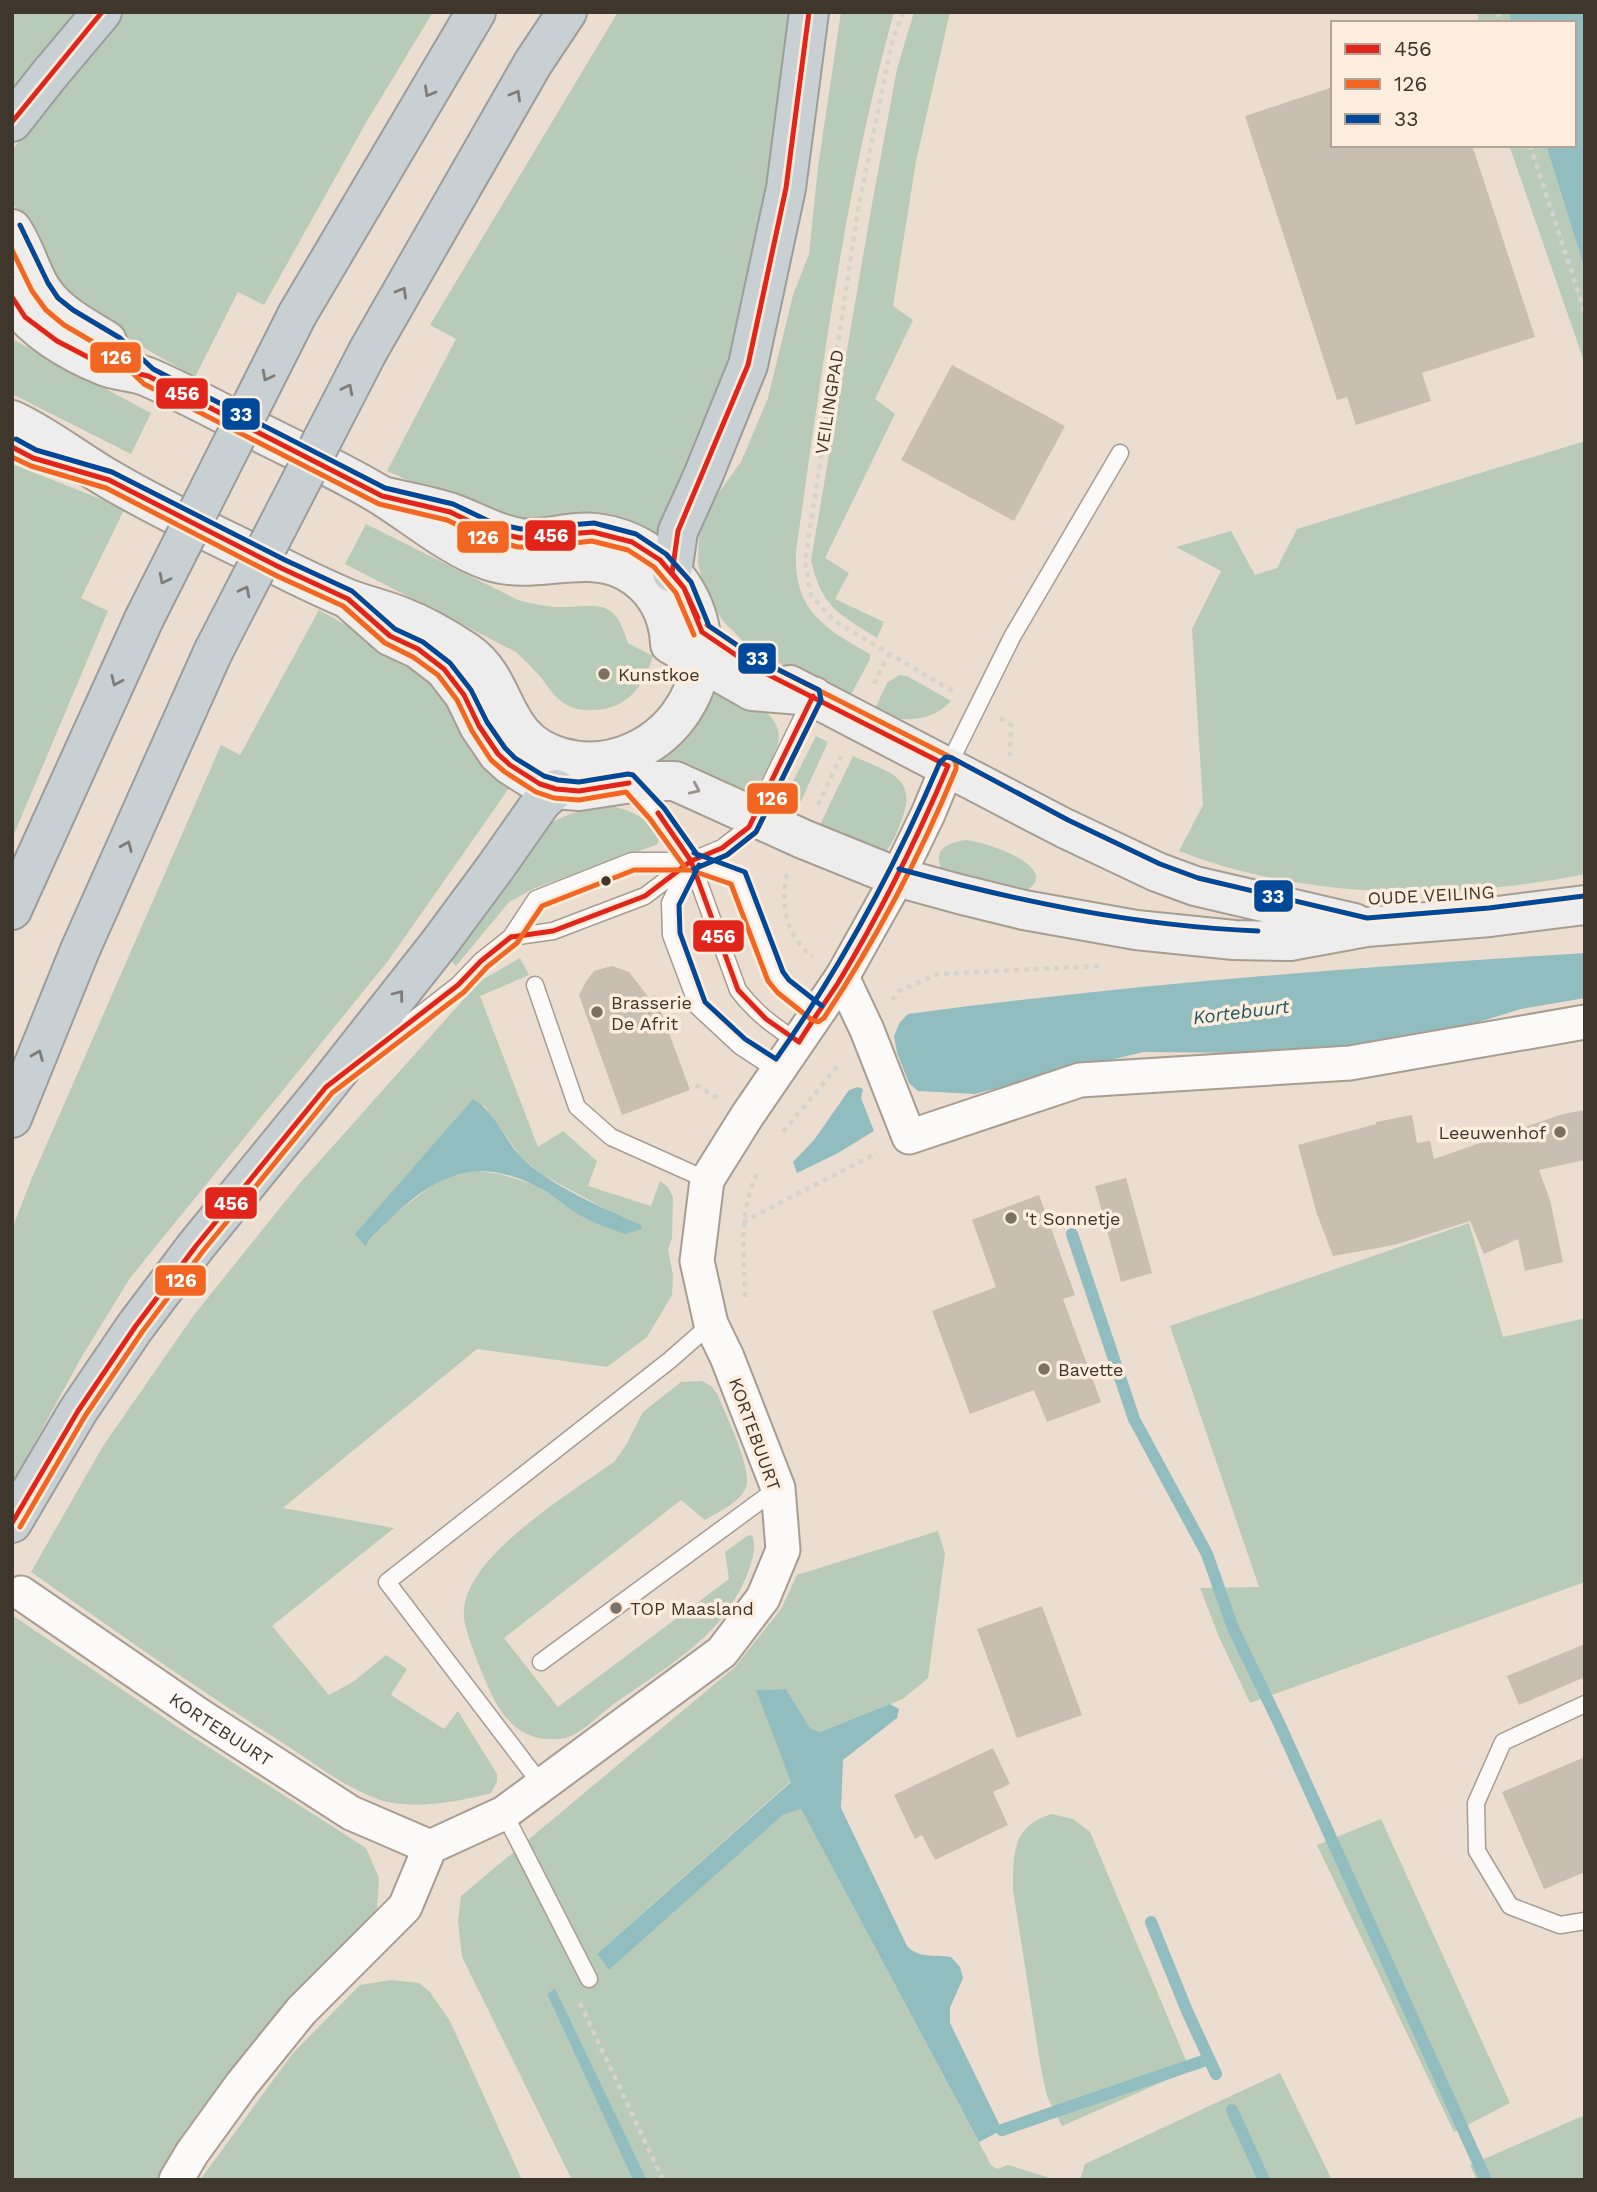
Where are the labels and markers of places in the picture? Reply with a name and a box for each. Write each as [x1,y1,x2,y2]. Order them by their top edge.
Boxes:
place label: Kunstkoe [618,664,700,685]
marker: Kunstkoe [596,666,612,682]
unlabelled marker [599,874,613,888]
place label: Brasserie De Afrit [611,992,692,1034]
marker: Brasserie De Afrit [589,1004,605,1020]
place label: Leeuwenhof [1438,1122,1546,1143]
marker: Leeuwenhof [1552,1124,1568,1140]
place label: 't Sonnetje [1025,1208,1120,1229]
marker: 't Sonnetje [1003,1210,1019,1226]
place label: Bavette [1058,1359,1123,1380]
marker: Bavette [1036,1361,1052,1377]
place label: TOP Maasland [630,1598,754,1619]
marker: TOP Maasland [608,1600,624,1616]

